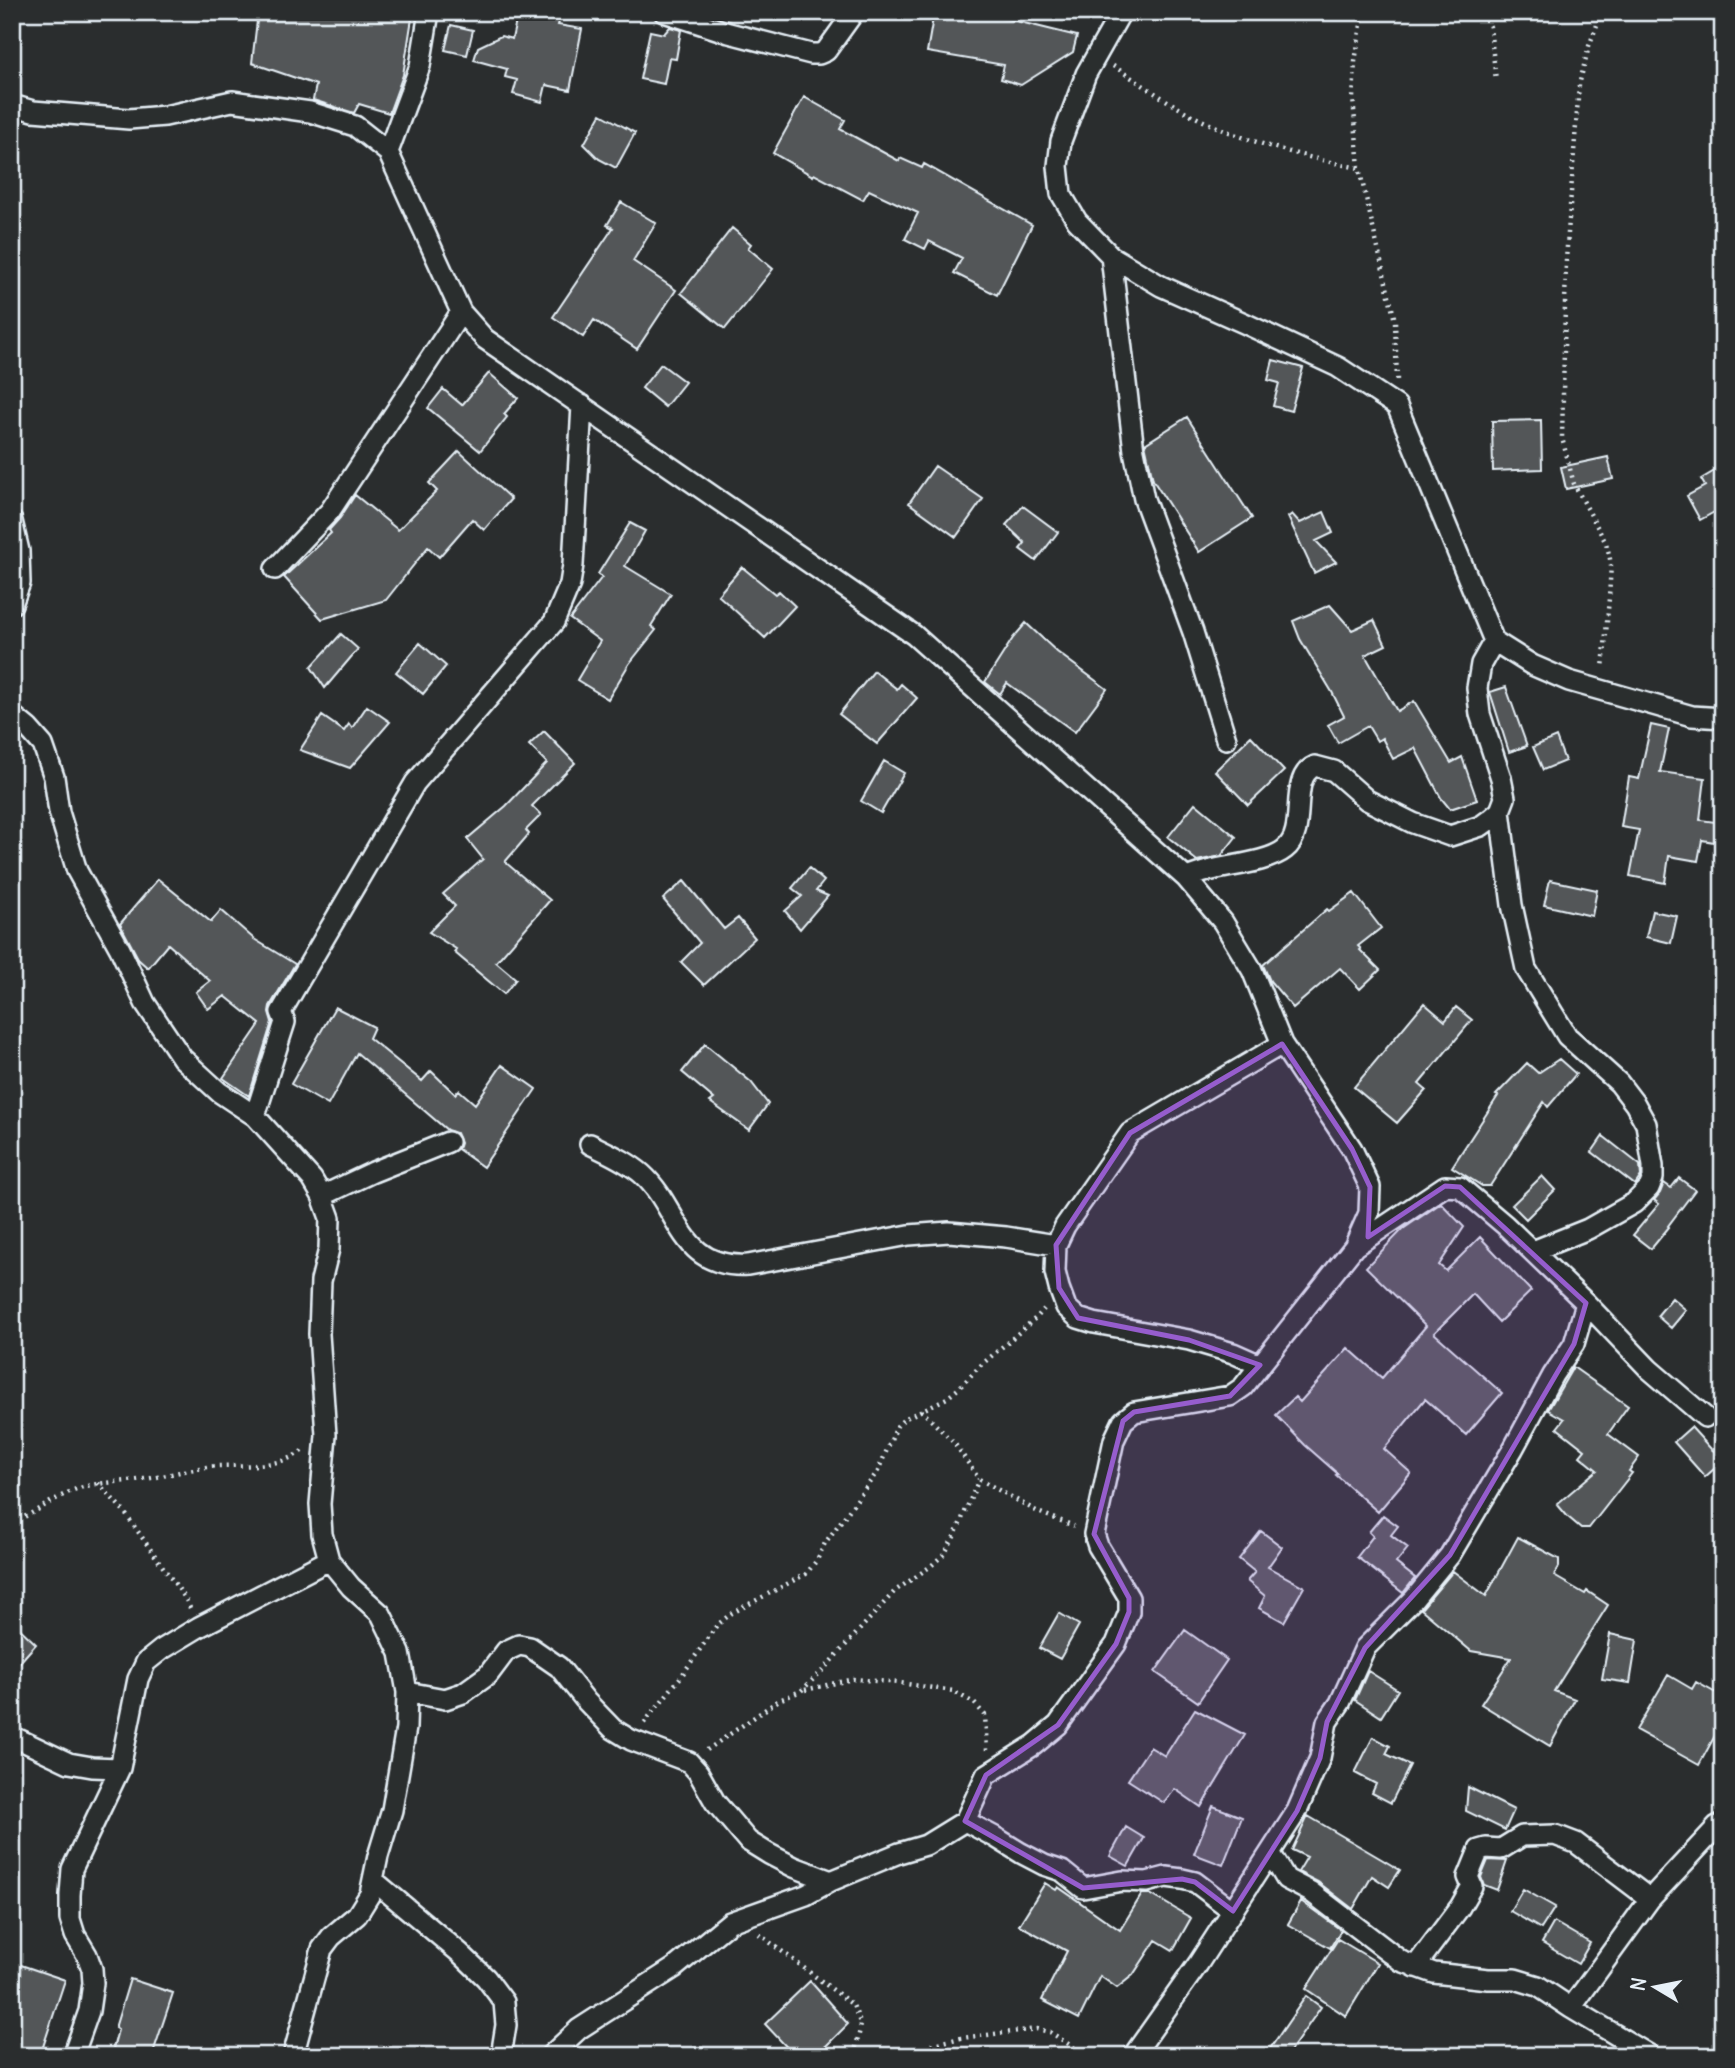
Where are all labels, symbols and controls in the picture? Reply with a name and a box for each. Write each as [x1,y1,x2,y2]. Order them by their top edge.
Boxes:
north arrow [1620,1952,1690,2022]
text: N [1625,1975,1651,1993]

